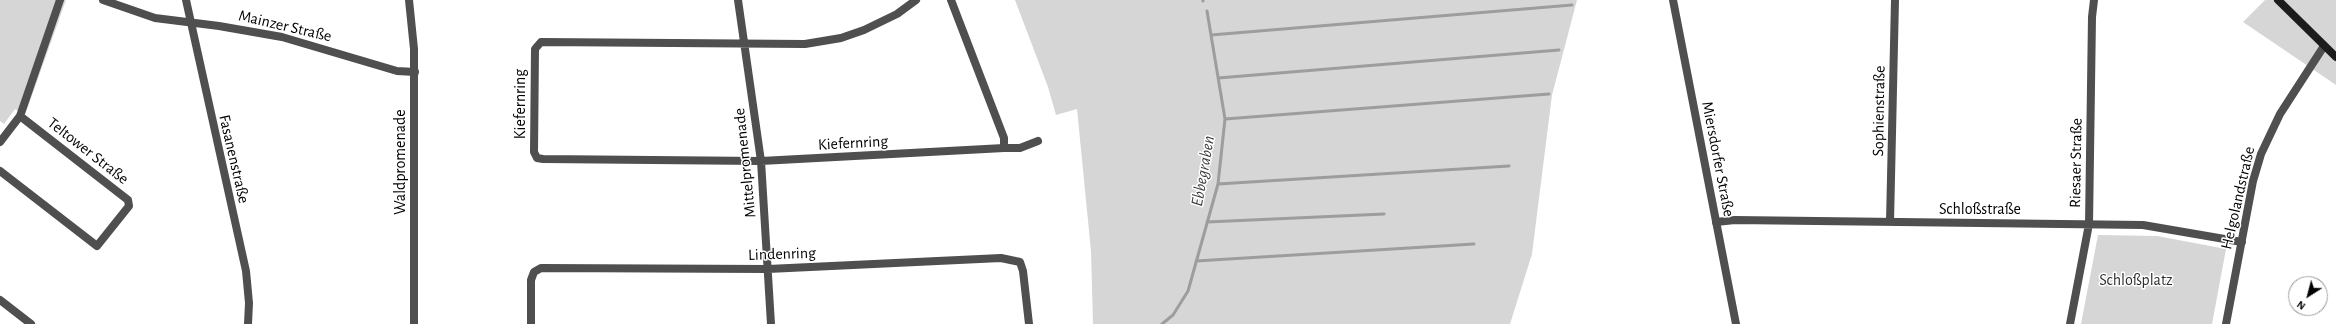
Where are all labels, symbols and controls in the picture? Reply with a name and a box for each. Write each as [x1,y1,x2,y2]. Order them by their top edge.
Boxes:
street label: Mainzer Straße [237,6,333,46]
street label: Sophienstraße [1869,65,1889,157]
street label: Kiefernring [510,69,530,139]
street label: Miersdorfer Straße [1697,100,1739,218]
street label: Mittelpromenade [730,107,760,219]
street label: Waldpromenade [390,109,410,215]
street label: Teltower Straße [44,113,132,189]
street label: Fasanenstraße [214,113,254,205]
street label: Riesaer Straße [2066,118,2086,208]
street label: Kiefernring [817,132,889,154]
water label: Ebbegraben [1187,134,1219,208]
street label: Helgolandstraße [2217,145,2259,251]
street label: Schloßstraße [1939,199,2021,219]
street label: Lindenring [748,243,816,265]
park label: Schloßplatz [2099,270,2173,290]
north arrow [2288,276,2328,316]
text: N [2295,299,2308,312]

